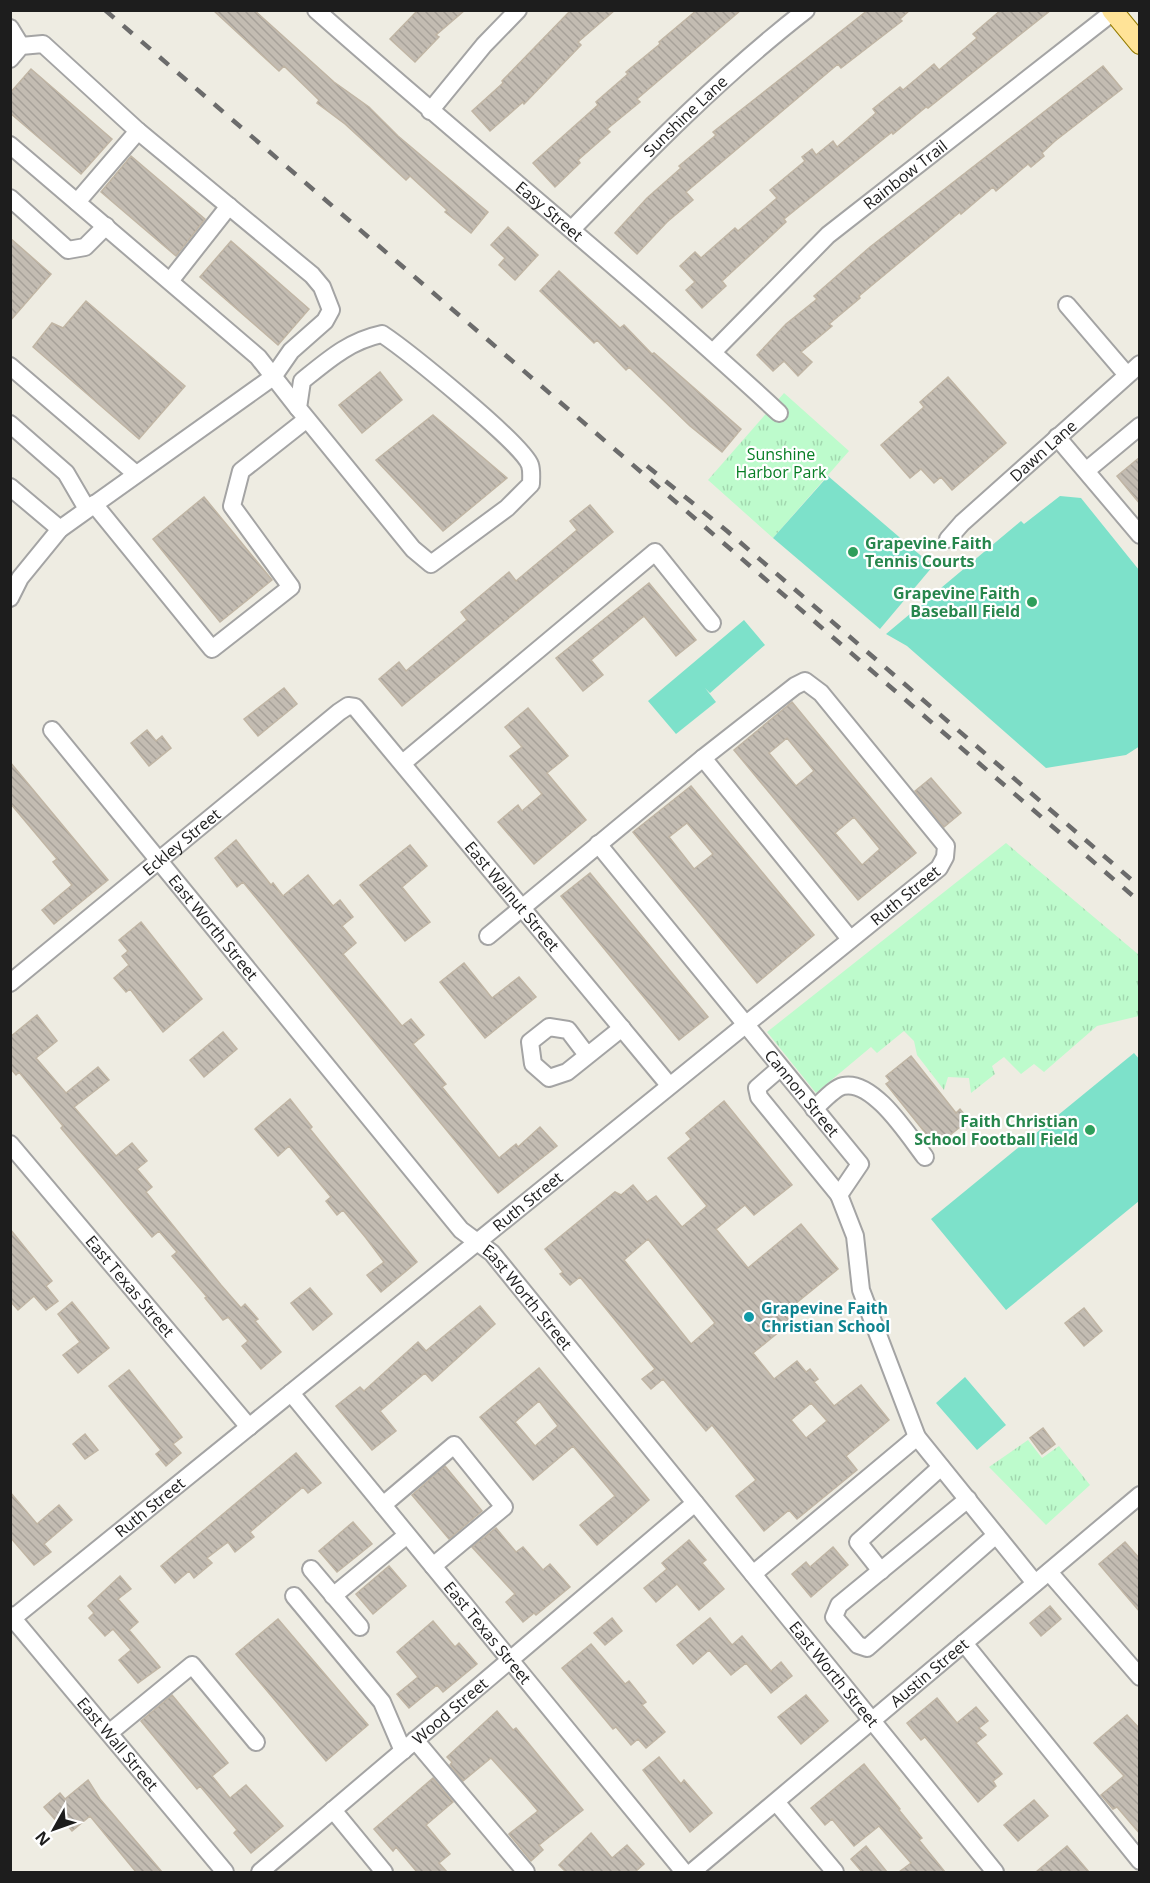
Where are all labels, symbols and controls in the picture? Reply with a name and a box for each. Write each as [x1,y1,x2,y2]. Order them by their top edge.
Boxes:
street label: Sunshine Lane [638,70,732,162]
street label: Rainbow Trail [859,135,952,214]
street label: Easy Street [511,176,588,246]
street label: Dawn Lane [1005,415,1081,486]
park label: Sunshine Harbor Park [736,443,827,483]
place label: Grapevine Faith Tennis Courts [865,532,992,572]
marker: Grapevine Faith Tennis Courts [846,545,860,559]
place label: Grapevine Faith Baseball Field [893,582,1020,622]
marker: Grapevine Faith Baseball Field [1025,595,1039,609]
street label: Eckley Street [138,803,225,881]
street label: East Walnut Street [460,836,565,956]
street label: Ruth Street [866,860,945,930]
street label: East Worth Street [164,870,263,985]
street label: Cannon Street [760,1045,845,1142]
place label: Faith Christian School Football Field [914,1110,1078,1150]
marker: Faith Christian School Football Field [1083,1123,1097,1137]
street label: Ruth Street [488,1166,567,1236]
street label: East Texas Street [81,1231,180,1342]
street label: East Worth Street [478,1239,577,1355]
place label: Grapevine Faith Christian School [761,1297,890,1337]
marker: Grapevine Faith Christian School [742,1310,756,1324]
street label: Ruth Street [110,1472,190,1542]
street label: East Texas Street [439,1577,537,1689]
street label: East Worth Street [784,1616,884,1732]
street label: Austin Street [885,1633,973,1712]
street label: Wood Street [407,1672,493,1749]
street label: East Wall Street [72,1692,164,1796]
north arrow [24,1799,84,1859]
text: N [30,1827,55,1851]

